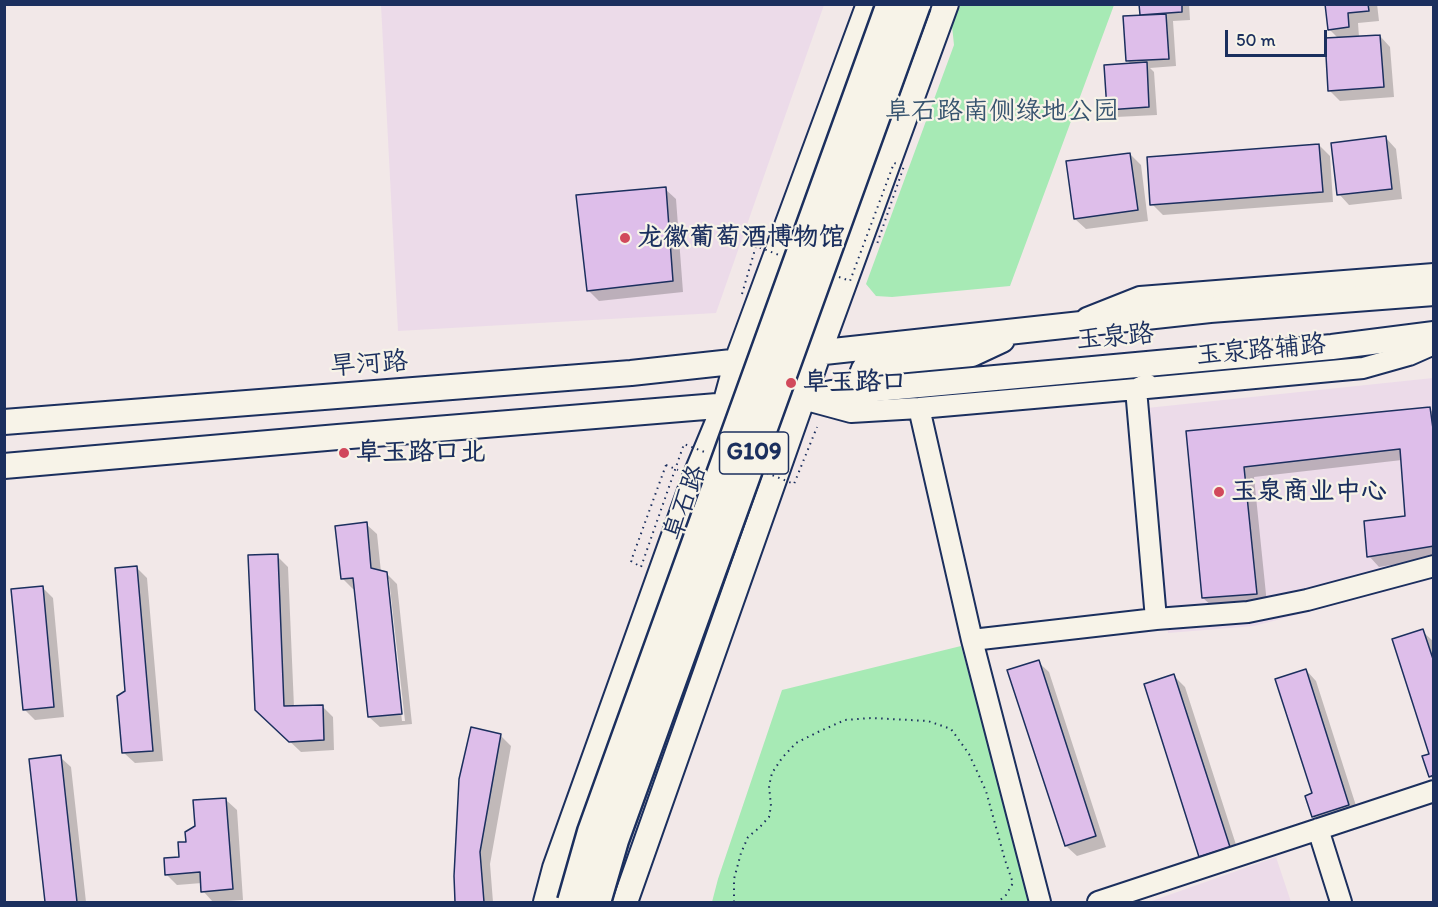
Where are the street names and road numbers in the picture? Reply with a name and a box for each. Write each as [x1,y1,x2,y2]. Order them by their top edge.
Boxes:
street label: 玉泉路 [1075,319,1155,357]
street label: 玉泉路辅路 [1195,330,1327,372]
street label: 旱河路 [329,347,409,383]
road number: G109 [720,432,789,474]
street label: 阜石路 [658,461,714,545]

